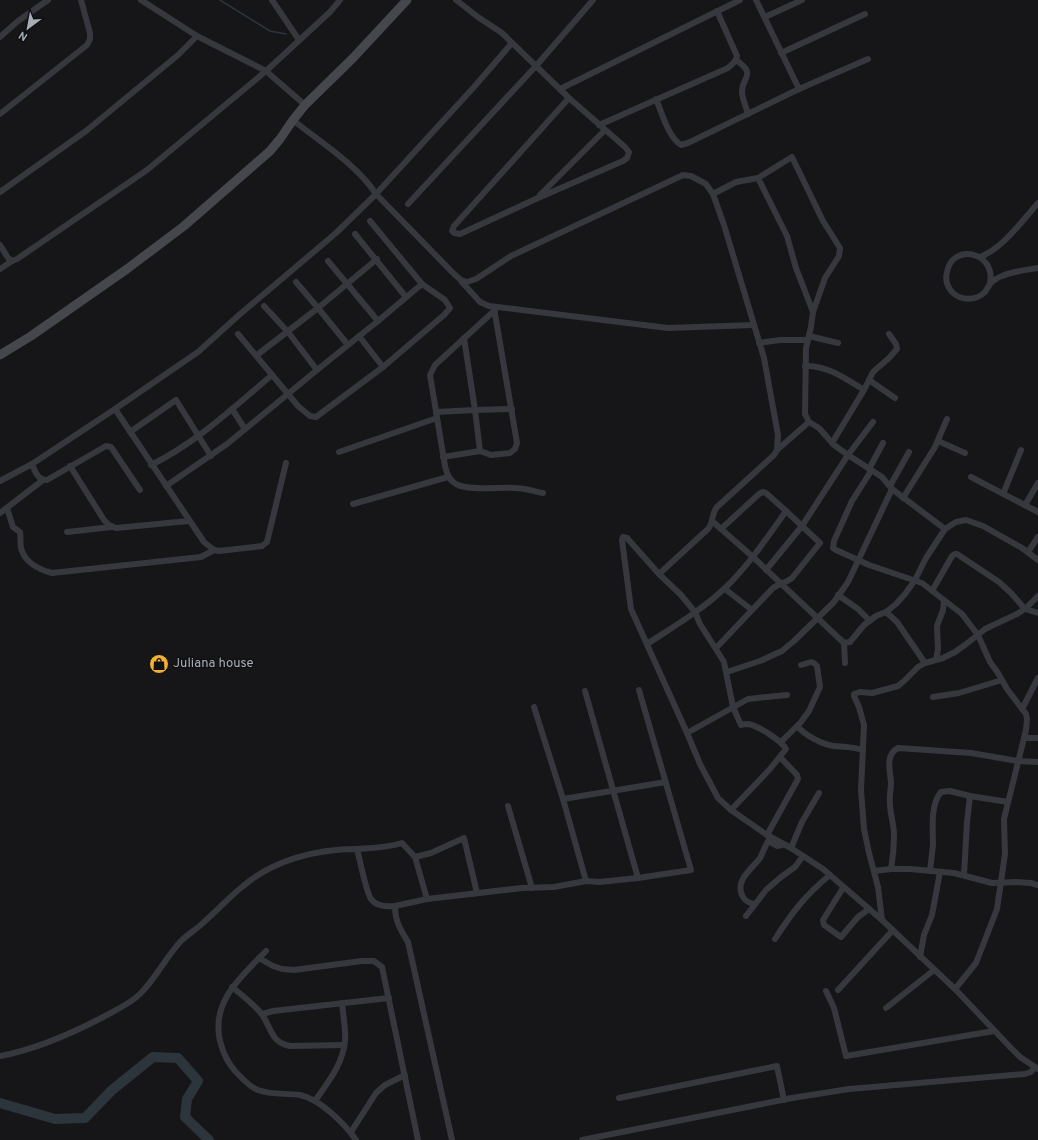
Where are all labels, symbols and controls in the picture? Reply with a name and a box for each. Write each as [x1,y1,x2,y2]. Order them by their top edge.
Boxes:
north arrow [8,8,48,48]
text: N [16,28,30,44]
shop icon: Juliana house [148,653,170,675]
place label: Juliana house [173,656,253,672]

